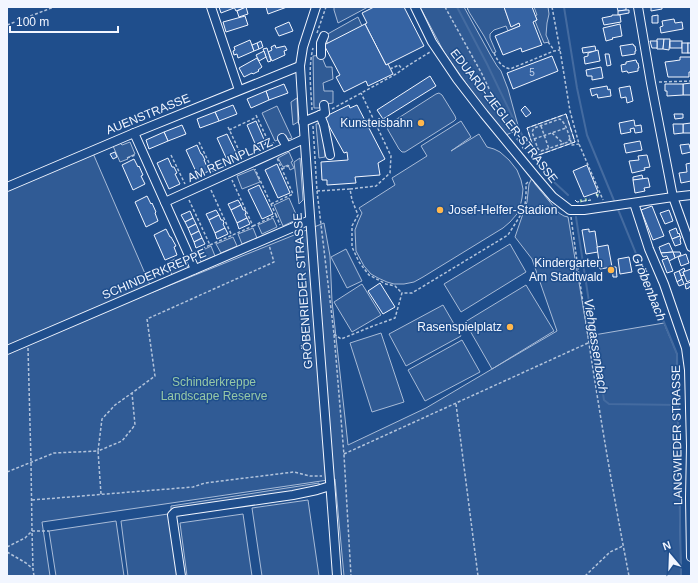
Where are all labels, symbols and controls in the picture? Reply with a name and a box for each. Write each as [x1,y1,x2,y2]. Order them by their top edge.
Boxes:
scale bar [10,8,118,34]
text: 100 m [16,15,49,29]
street label: EDUARD-ZIEGLER-STRASSE [447,46,561,186]
house number: 5 [529,67,535,78]
street label: AUENSTRASSE [104,91,192,137]
place label: Kunsteisbahn [340,116,413,130]
marker: Kunsteisbahn [416,118,426,128]
street label: AM RENNPLATZ [185,135,275,185]
place label: Josef-Helfer-Stadion [448,203,557,217]
marker: Josef-Helfer-Stadion [435,205,445,215]
street label: GRÖBENRIEDER STRASSE [291,212,315,370]
street label: SCHINDERKREPPE [100,246,208,302]
water label: Gröbenbach [629,251,669,323]
place label: Kindergarten Am Stadtwald [529,256,603,284]
marker: Kindergarten Am Stadtwald [606,265,616,275]
water label: Viehgassenbach [581,297,611,395]
place label: Rasenspielplatz [417,320,502,334]
marker: Rasenspielplatz [505,322,515,332]
street label: LANGWIEDER STRASSE [669,365,685,505]
park label: Schinderkreppe Landscape Reserve [161,375,268,403]
north arrow [650,535,690,575]
text: N [661,539,673,553]

